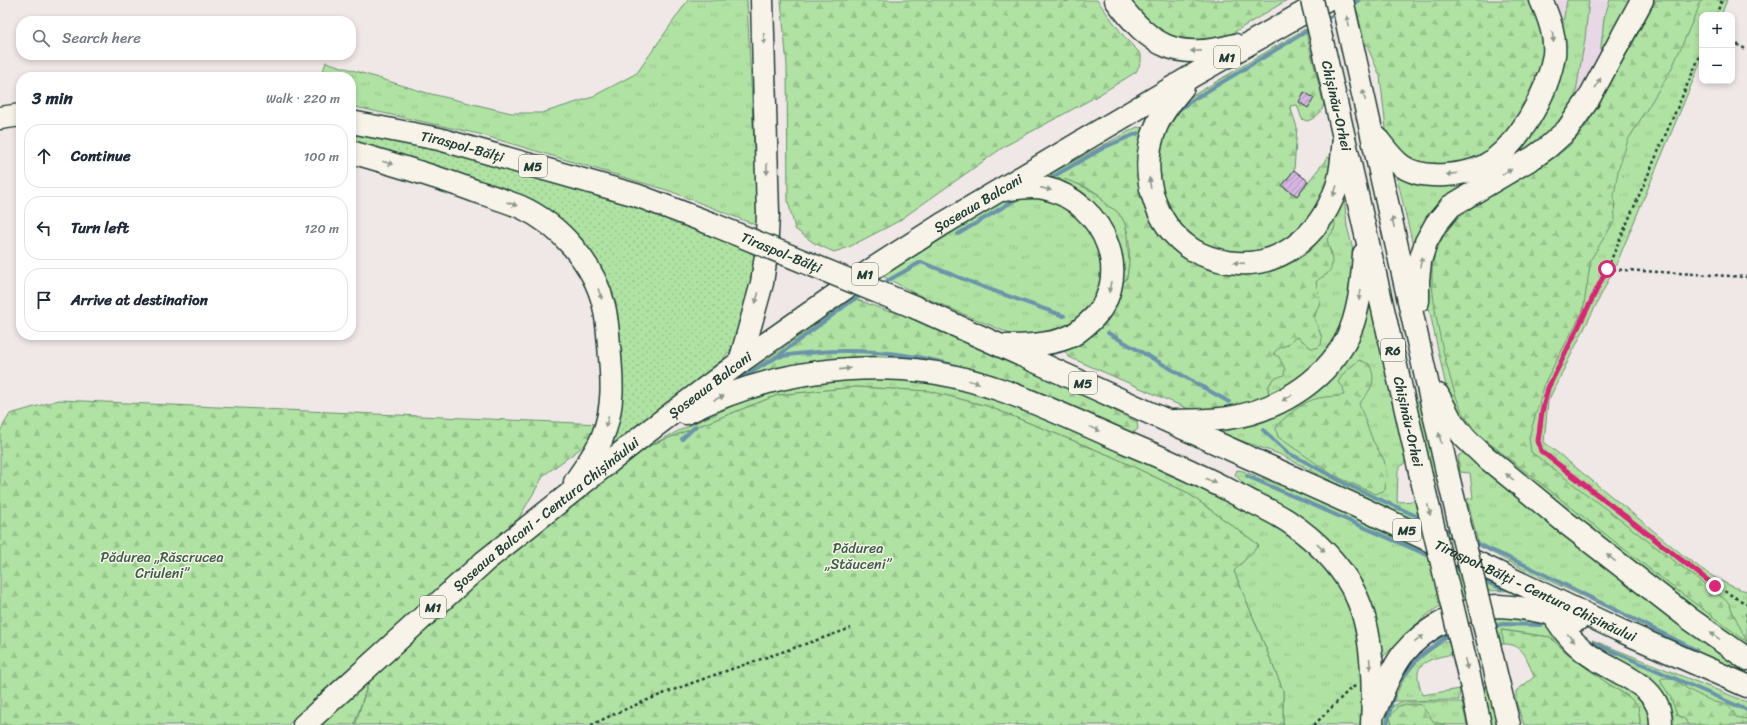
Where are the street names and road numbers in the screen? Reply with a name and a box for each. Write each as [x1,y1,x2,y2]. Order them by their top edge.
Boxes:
road number: M1 [1214,46,1240,68]
street label: Chișinău-Orhei [1314,58,1359,155]
street label: Tiraspol-Bălți [418,124,508,170]
road number: M5 [519,155,547,177]
street label: Șoseaua Balcani [929,167,1029,240]
street label: Tiraspol-Bălți [737,225,827,281]
road number: M1 [852,263,878,285]
road number: R6 [1381,339,1405,361]
street label: Șoseaua Balcani [663,344,759,425]
road number: M5 [1069,372,1097,394]
street label: Chișinău-Orhei [1386,374,1431,471]
street label: Șoseaua Balcani - Centura Chișinăului [447,430,646,598]
road number: M5 [1393,519,1421,541]
street label: Tiraspol-Bălți - Centura Chișinăului [1430,533,1641,650]
road number: M1 [420,596,446,618]

